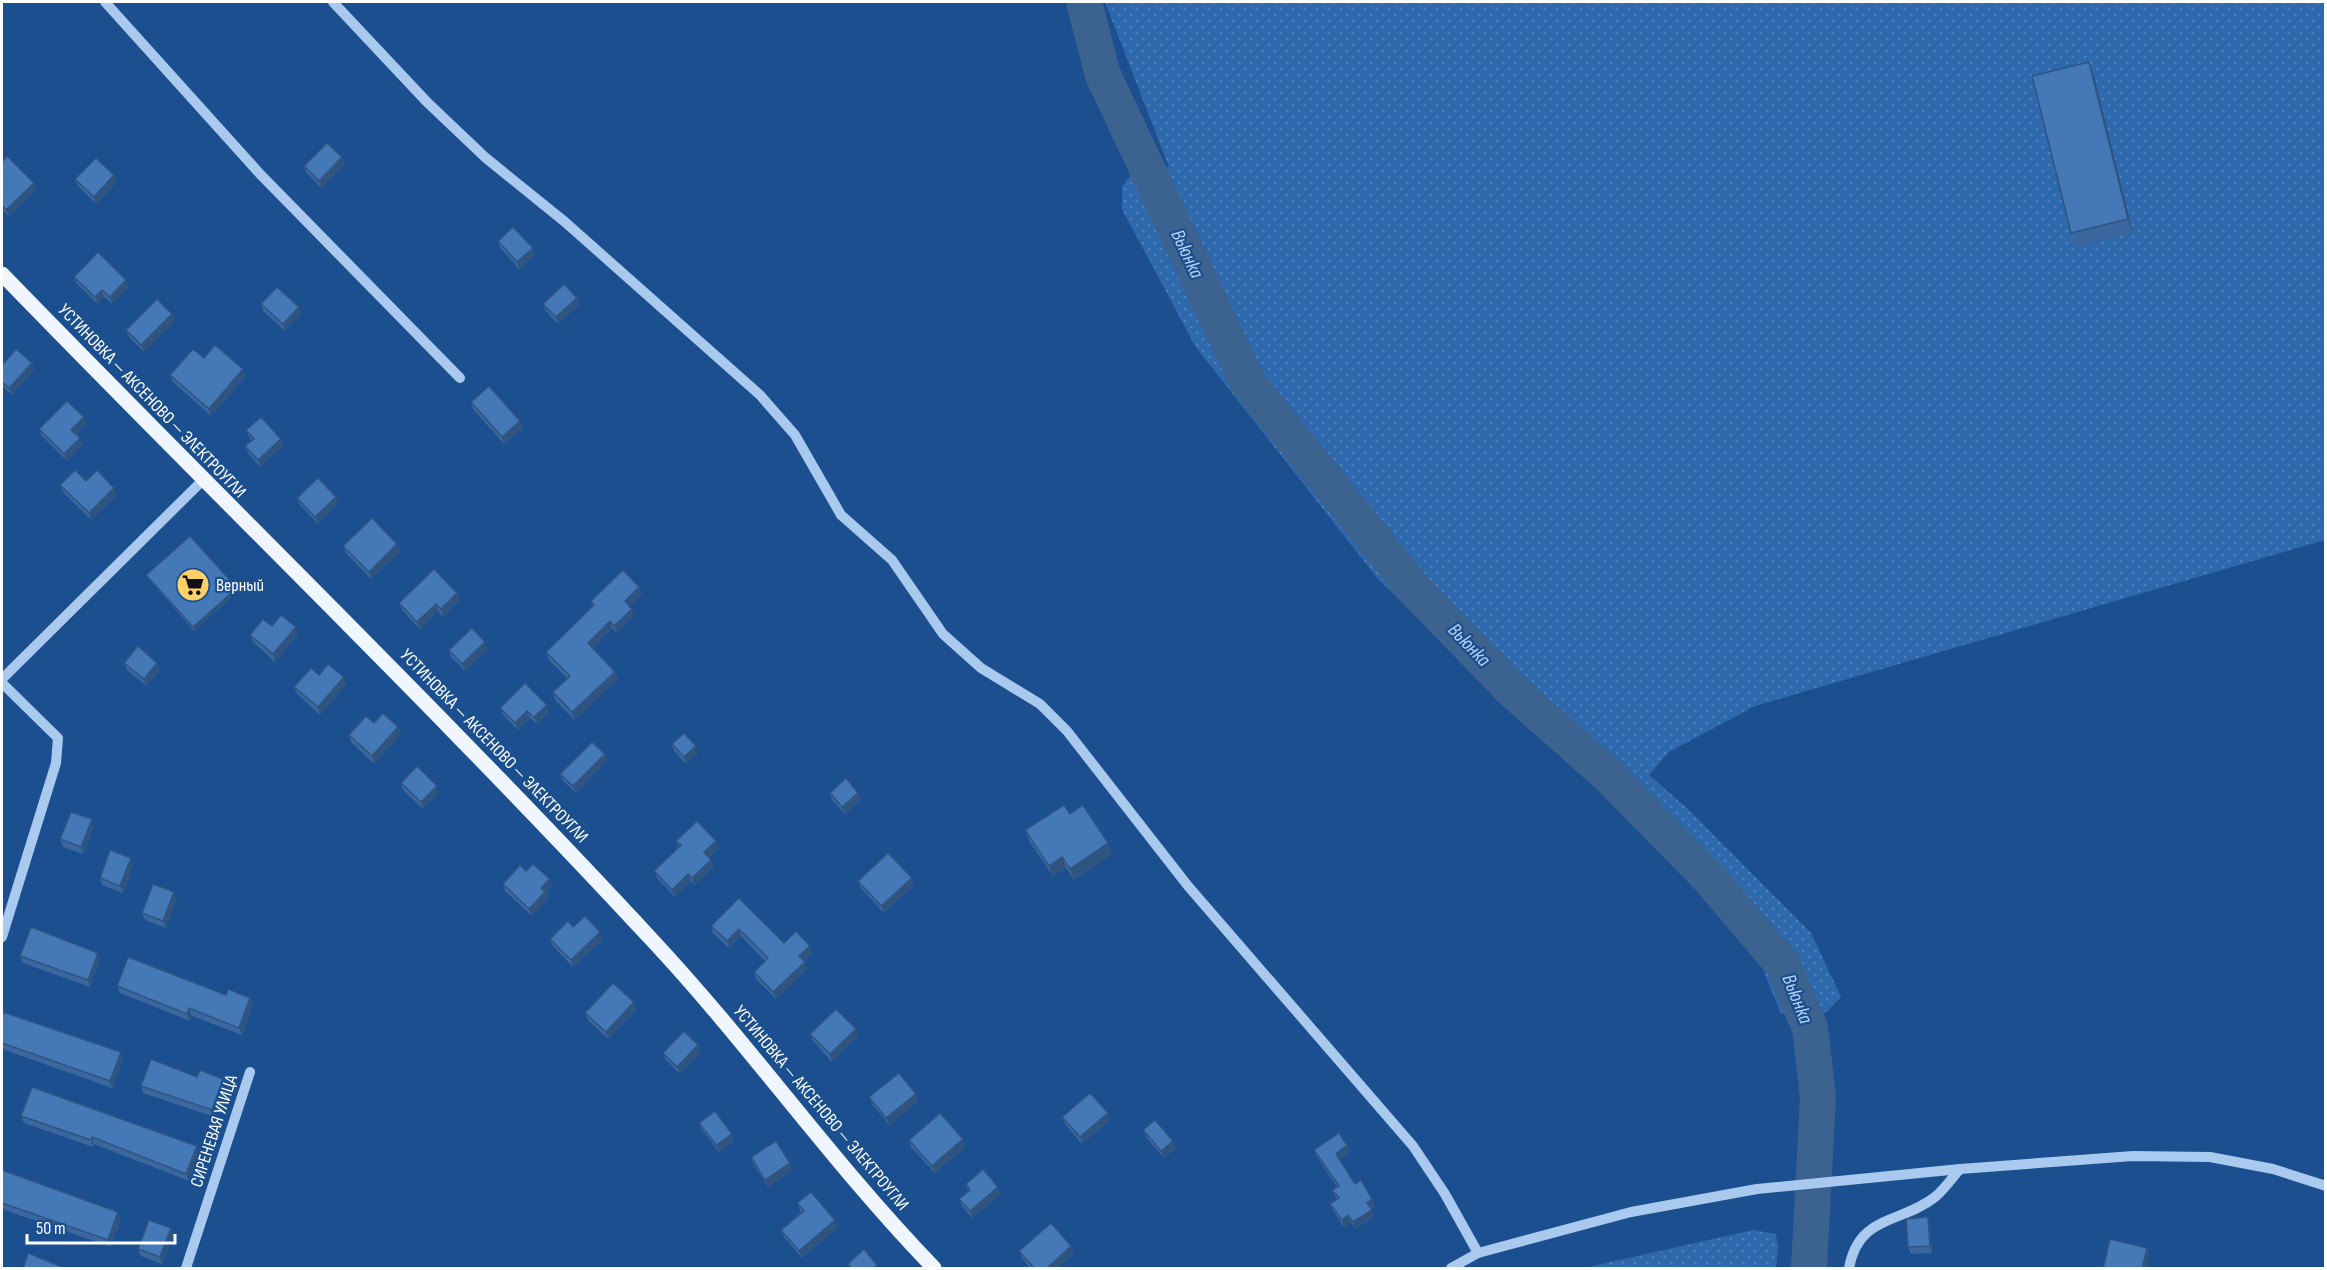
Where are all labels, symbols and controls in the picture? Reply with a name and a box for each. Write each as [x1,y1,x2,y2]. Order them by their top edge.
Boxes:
water label: Вьюнка [1165,226,1209,282]
street label: УСТИНОВКА — АКСЕНОВО — ЭЛЕКТРОУГЛИ [54,300,250,502]
supermarket icon: Верный [175,567,211,603]
place label: Верный [216,575,264,596]
water label: Вьюнка [1443,618,1495,672]
street label: УСТИНОВКА — АКСЕНОВО — ЭЛЕКТРОУГЛИ [396,645,592,847]
water label: Вьюнка [1776,971,1818,1027]
street label: УСТИНОВКА — АКСЕНОВО — ЭЛЕКТРОУГЛИ [729,1001,913,1215]
street label: СИРЕНЕВАЯ УЛИЦА [186,1072,242,1190]
scale bar [27,1207,176,1245]
text: 50 m [36,1218,66,1239]

